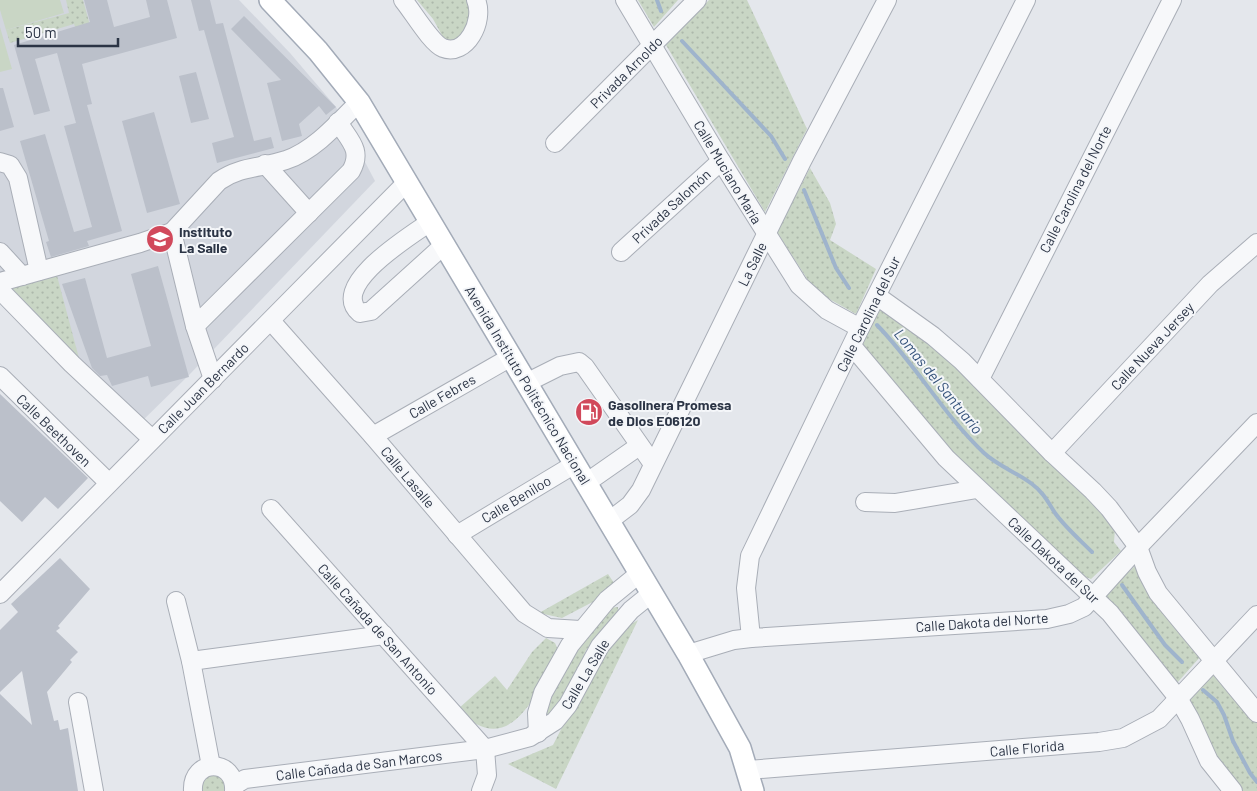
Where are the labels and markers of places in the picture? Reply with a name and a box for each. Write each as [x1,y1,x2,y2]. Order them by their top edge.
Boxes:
place label: Instituto La Salle [179,223,232,256]
school or university icon: Instituto La Salle [145,224,175,254]
place label: Gasolinera Promesa de Dios E06120 [608,396,731,429]
fuel station icon: Gasolinera Promesa de Dios E06120 [574,397,604,427]

